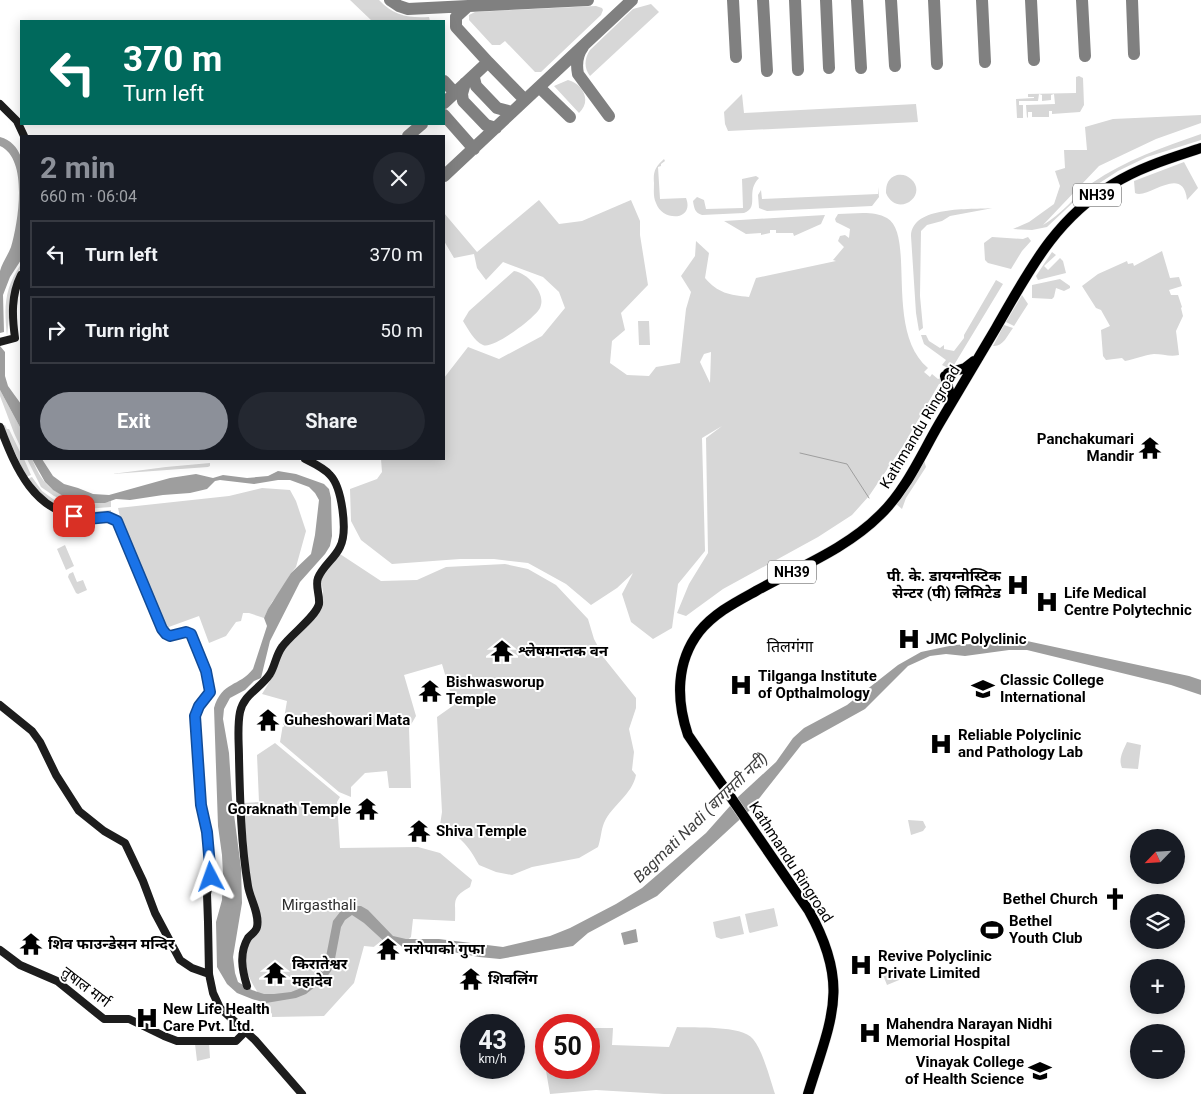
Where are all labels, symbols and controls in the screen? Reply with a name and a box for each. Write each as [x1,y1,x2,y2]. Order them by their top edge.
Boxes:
text: 370 m [123,39,222,80]
icon: left [40,40,105,105]
text: Turn left [123,81,204,106]
text: 2 min [40,150,115,185]
button: close [373,152,425,204]
road number: NH39 [1073,184,1121,206]
text: 660 m · 06:04 [40,187,137,206]
icon: left [42,240,70,268]
text: Turn left [85,243,158,266]
text: 370 m [370,243,423,266]
icon: right [42,316,70,344]
text: Turn right [85,319,169,342]
text: 50 m [380,319,423,342]
street label: Kathmandu Ringroad [876,362,964,492]
button: Exit [40,392,228,450]
button: Share [238,392,425,450]
place label: Panchakumari Mandir [1037,430,1134,465]
temple icon: Panchakumari Mandir [1137,435,1163,461]
pin [53,495,95,537]
icon: arrive [60,502,88,530]
road number: NH39 [768,560,816,584]
place label: पी. के. डायग्नोस्टिक सेन्टर (पी) लिमिटेड [887,567,1002,602]
hospital icon: पी. के. डायग्नोस्टिक सेन्टर (पी) लिमिटेड [1005,572,1031,598]
place label: Life Medical Centre Polytechnic [1064,584,1192,619]
hospital icon: Life Medical Centre Polytechnic [1034,589,1060,615]
hospital icon: JMC Polyclinic [896,626,922,652]
place label: JMC Polyclinic [926,630,1027,648]
district label: तिलगंगा [767,637,814,656]
temple icon: श्लेषमान्तक वन [489,638,515,664]
place label: श्लेषमान्तक वन [518,642,609,660]
place label: Tilganga Institute of Opthalmology [758,667,877,702]
place label: Classic College International [1000,671,1104,706]
hospital icon: Tilganga Institute of Opthalmology [728,672,754,698]
place label: Bishwasworup Temple [446,673,544,708]
school or university icon: Classic College International [970,676,996,702]
temple icon: Bishwasworup Temple [417,678,443,704]
temple icon: Guheshowari Mata [255,707,281,733]
place label: Guheshowari Mata [284,711,410,729]
place label: Reliable Polyclinic and Pathology Lab [958,726,1083,761]
hospital icon: Reliable Polyclinic and Pathology Lab [928,731,954,757]
water label: Bagmati Nadi (बागमती नदी) [629,748,771,886]
temple icon: Goraknath Temple [354,796,380,822]
street label: Kathmandu Ringroad [745,798,837,926]
place label: Goraknath Temple [228,800,351,818]
temple icon: Shiva Temple [406,818,432,844]
place label: Shiva Temple [436,822,527,840]
north arrow [1130,829,1185,884]
map controls [1130,829,1185,1079]
position arrow [184,850,236,902]
church icon: Bethel Church [1102,886,1128,912]
place label: Bethel Church [1003,890,1098,908]
button: layers [1130,894,1185,949]
park label: Mirgasthali [282,896,356,914]
place label: Bethel Youth Club [1009,912,1083,947]
sports icon: Bethel Youth Club [979,917,1005,943]
temple icon: शिव फाउन्डेसन मन्दिर [18,931,44,957]
place label: शिव फाउन्डेसन मन्दिर [48,935,175,953]
temple icon: नरोपाको गुफा [375,936,401,962]
place label: नरोपाको गुफा [404,940,485,959]
place label: Revive Polyclinic Private Limited [878,947,992,982]
hospital icon: Revive Polyclinic Private Limited [848,952,874,978]
place label: किरातेश्वर महादेव [292,955,348,990]
button: + [1130,959,1185,1014]
temple icon: किरातेश्वर महादेव [262,960,288,986]
street label: तुषाल मार्ग [58,963,115,1013]
temple icon: शिवलिंग [458,966,484,992]
place label: शिवलिंग [488,970,538,988]
place label: New Life Health Care Pvt. Ltd. [163,1000,270,1035]
hospital icon: New Life Health Care Pvt. Ltd. [134,1005,160,1031]
speed limit sign: 50 [535,1014,600,1079]
place label: Mahendra Narayan Nidhi Memorial Hospital [886,1015,1052,1050]
hospital icon: Mahendra Narayan Nidhi Memorial Hospital [857,1020,883,1046]
button: − [1130,1024,1185,1079]
text: 43 [478,1026,507,1055]
text: km/h [478,1052,507,1066]
place label: Vinayak College of Health Science [905,1053,1024,1088]
school or university icon: Vinayak College of Health Science [1027,1058,1053,1084]

